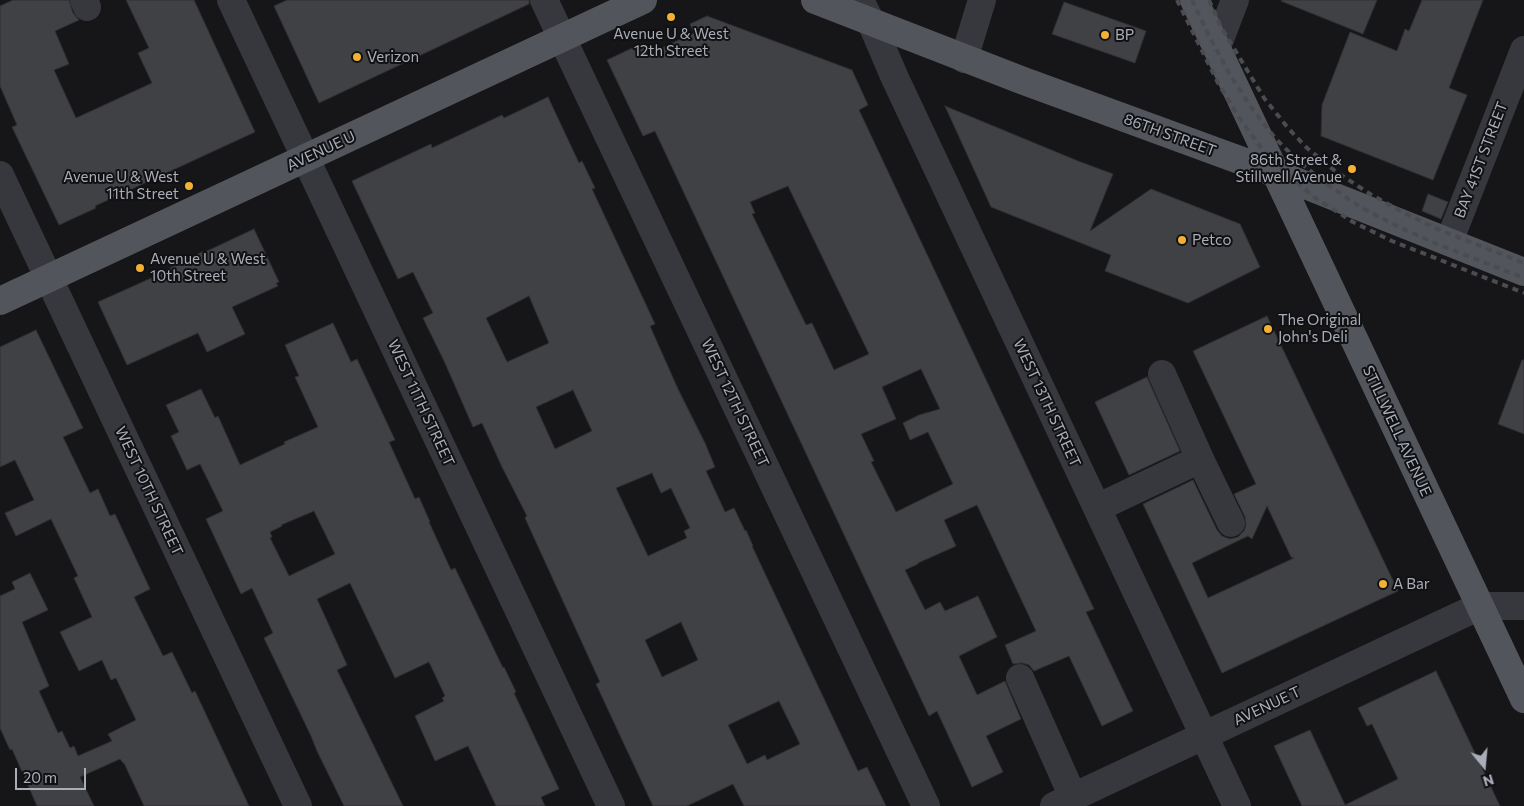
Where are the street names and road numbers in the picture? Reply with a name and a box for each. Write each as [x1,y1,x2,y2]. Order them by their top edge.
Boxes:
street label: BAY 41ST STREET [1451,99,1511,221]
street label: 86TH STREET [1121,110,1219,160]
street label: AVENUE U [284,127,358,175]
street label: WEST 12TH STREET [697,336,773,470]
street label: WEST 13TH STREET [1009,336,1085,470]
street label: WEST 11TH STREET [384,337,458,469]
street label: STILLWELL AVENUE [1359,363,1435,499]
street label: WEST 10TH STREET [111,424,187,558]
street label: AVENUE T [1231,683,1303,729]

